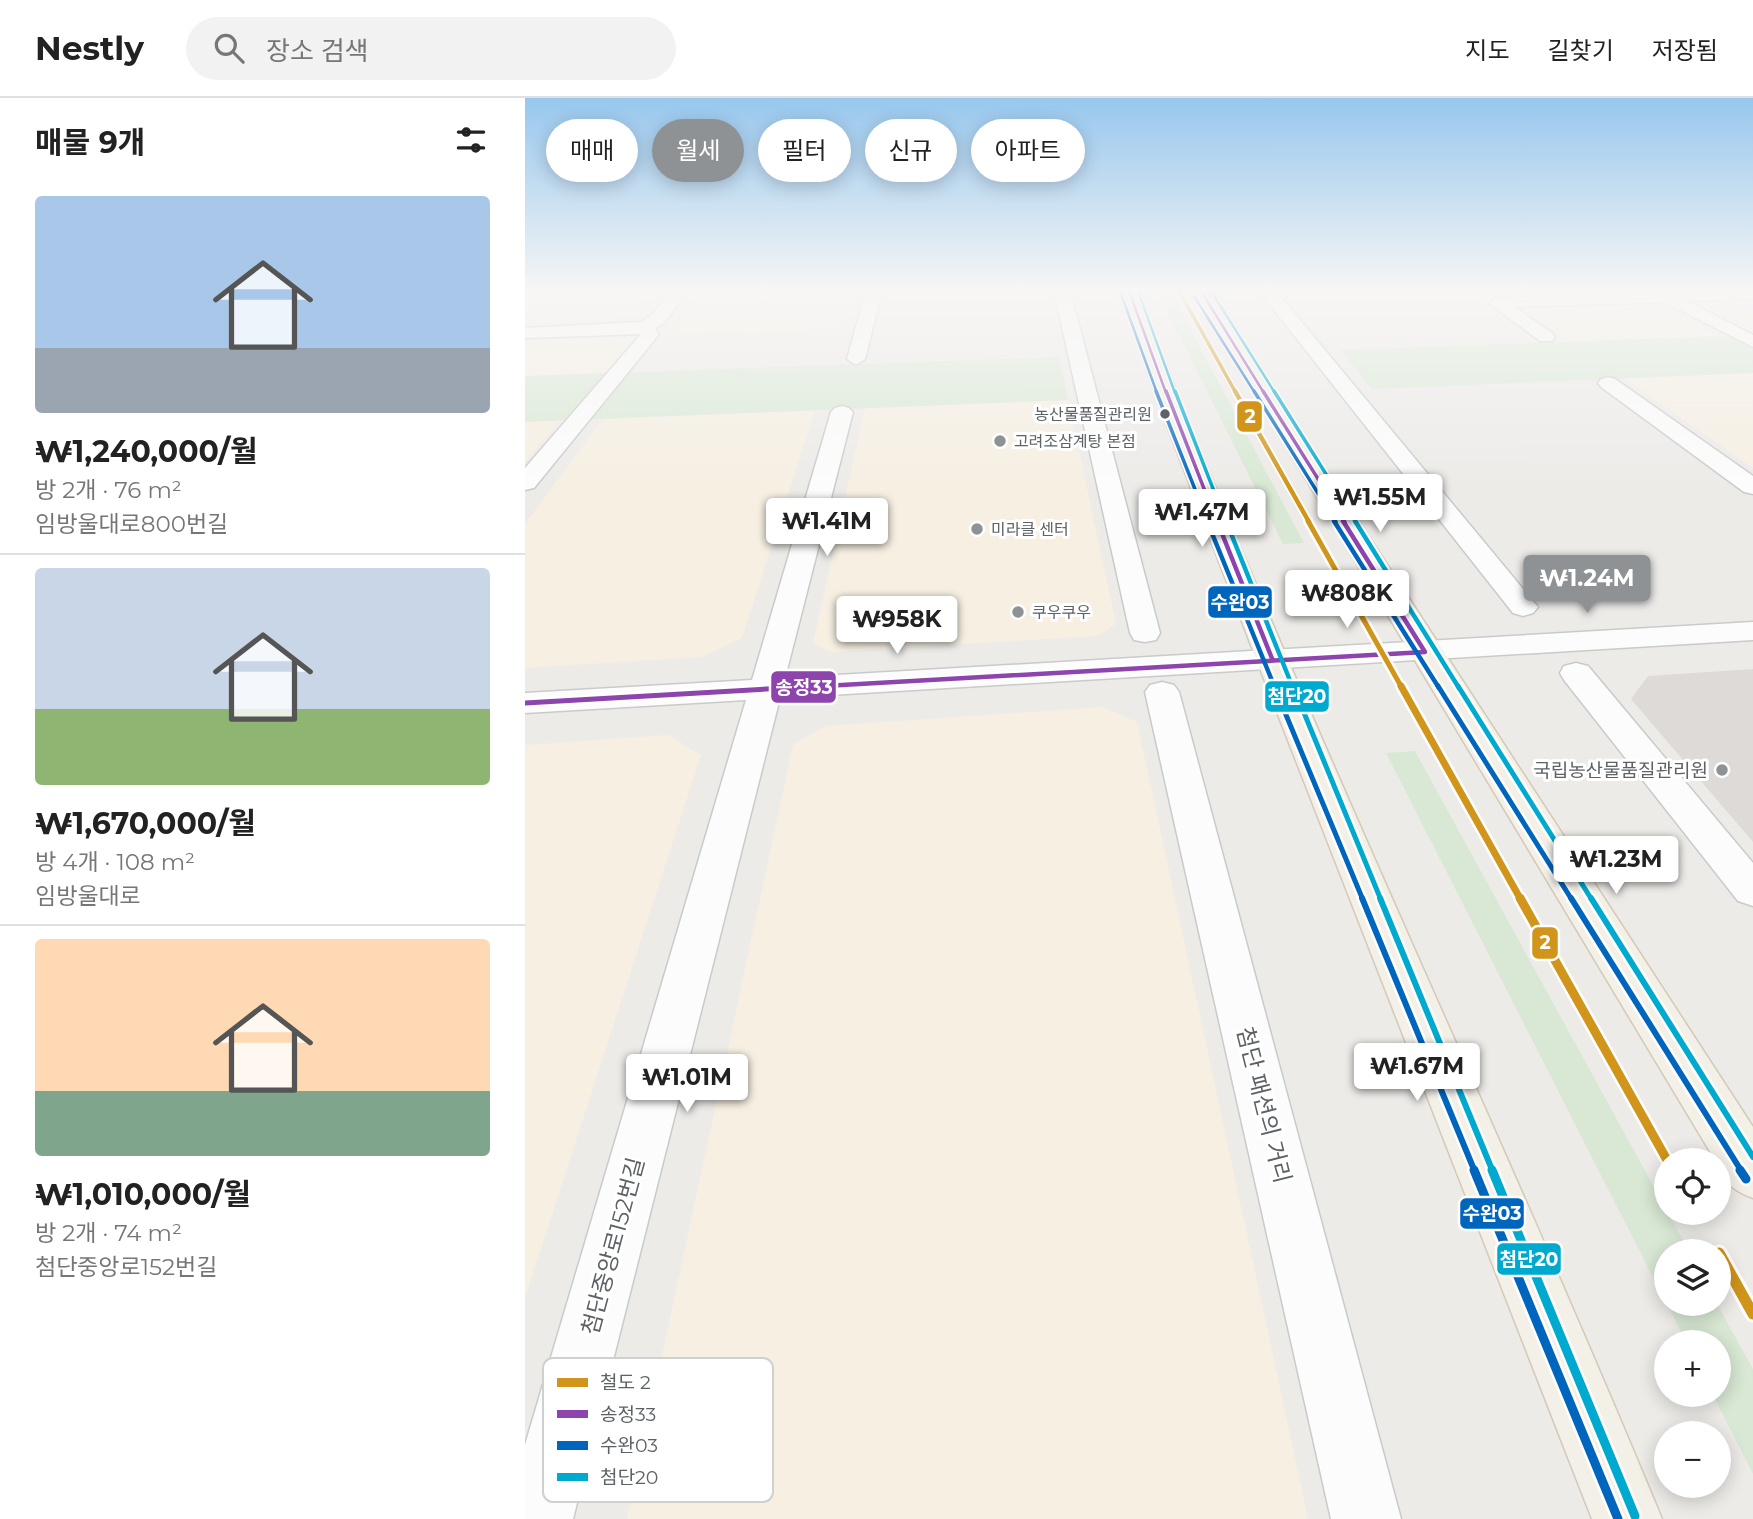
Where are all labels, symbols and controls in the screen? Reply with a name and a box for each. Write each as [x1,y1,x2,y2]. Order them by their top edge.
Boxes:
search box [186,17,676,80]
text: Nestly [35,28,144,68]
icon: search [210,29,248,67]
text: 장소 검색 [266,35,369,67]
text: 지도 [1465,36,1510,65]
text: 길찾기 [1548,36,1614,65]
text: 저장됨 [1652,36,1718,65]
chip: 매매 [546,119,638,182]
chip: 월세 [652,119,744,182]
chip: 필터 [758,119,851,182]
chip: 신규 [865,119,957,182]
chip: 아파트 [971,119,1085,182]
icon: filters [452,121,490,159]
text: 매물 9개 [35,124,145,161]
icon: home [200,242,326,368]
line badge: 2 [1236,400,1263,433]
place label: 농산물품질관리원 [1034,405,1152,424]
text: 2 [1244,405,1256,428]
marker: 농산물품질관리원 [1158,407,1172,421]
place label: 고려조삼계탕 본점 [1014,432,1136,451]
text: ₩1,240,000/월 [35,433,258,470]
marker: 고려조삼계탕 본점 [992,433,1008,449]
pin: ₩1.55M [1323,474,1437,534]
text: 방 2개 · 76 m² [35,476,182,504]
text: ₩1.55M [1334,483,1426,511]
pin: ₩1.47M [1145,490,1259,549]
pin: ₩1.41M [770,498,884,558]
text: ₩1.47M [1155,498,1249,526]
text: ₩1.41M [782,507,872,535]
text: 임방울대로800번길 [35,510,228,538]
place label: 미라클 센터 [991,520,1069,539]
marker: 미라클 센터 [969,521,985,537]
pin: ₩1.24M [1530,556,1644,615]
text: ₩1.24M [1539,564,1635,592]
pin: ₩808K [1298,570,1396,630]
text: ₩808K [1301,579,1393,607]
line badge: 수완03 [1207,585,1273,619]
text: 수완03 [1211,591,1269,614]
pin: ₩958K [848,596,946,656]
place label: 쿠우쿠우 [1032,603,1091,622]
marker: 쿠우쿠우 [1010,604,1026,620]
text: ₩958K [852,605,942,633]
icon: home [200,614,326,740]
line badge: 송정33 [770,670,837,704]
text: 송정33 [775,676,833,699]
line badge: 첨단20 [1264,680,1330,713]
text: 첨단20 [1267,685,1327,708]
place label: 국립농산물품질관리원 [1533,759,1708,782]
marker: 국립농산물품질관리원 [1714,762,1730,778]
text: ₩1,670,000/월 [35,805,256,842]
pin: ₩1.23M [1559,836,1673,896]
text: ₩1.23M [1569,845,1663,873]
text: 방 4개 · 108 m² [35,848,195,876]
text: 임방울대로 [35,882,141,910]
line badge: 2 [1531,926,1559,960]
text: 2 [1539,931,1551,954]
icon: home [200,985,326,1111]
street label: 첨단 패션의 거리 [1231,1024,1297,1186]
pin: ₩1.67M [1360,1044,1474,1103]
text: ₩1.67M [1370,1052,1464,1080]
pin: ₩1.01M [630,1054,744,1114]
text: ₩1.01M [642,1063,732,1091]
map controls [1654,1148,1731,1498]
button: locate [1654,1148,1731,1225]
street label: 첨단중앙로152번길 [576,1154,650,1338]
text: ₩1,010,000/월 [35,1176,251,1213]
line badge: 수완03 [1459,1197,1525,1230]
text: 수완03 [1463,1202,1521,1225]
text: 방 2개 · 74 m² [35,1219,182,1247]
button: layers [1654,1239,1731,1316]
line badge: 첨단20 [1496,1242,1562,1276]
text: 첨단20 [1499,1248,1559,1271]
text: 첨단중앙로152번길 [35,1253,217,1281]
button: + [1654,1330,1731,1407]
legend [543,1358,773,1502]
text: 철도 2 [600,1371,651,1394]
text: 송정33 [600,1403,656,1426]
button: − [1654,1421,1731,1498]
text: 수완03 [600,1434,658,1457]
text: 첨단20 [600,1466,658,1489]

